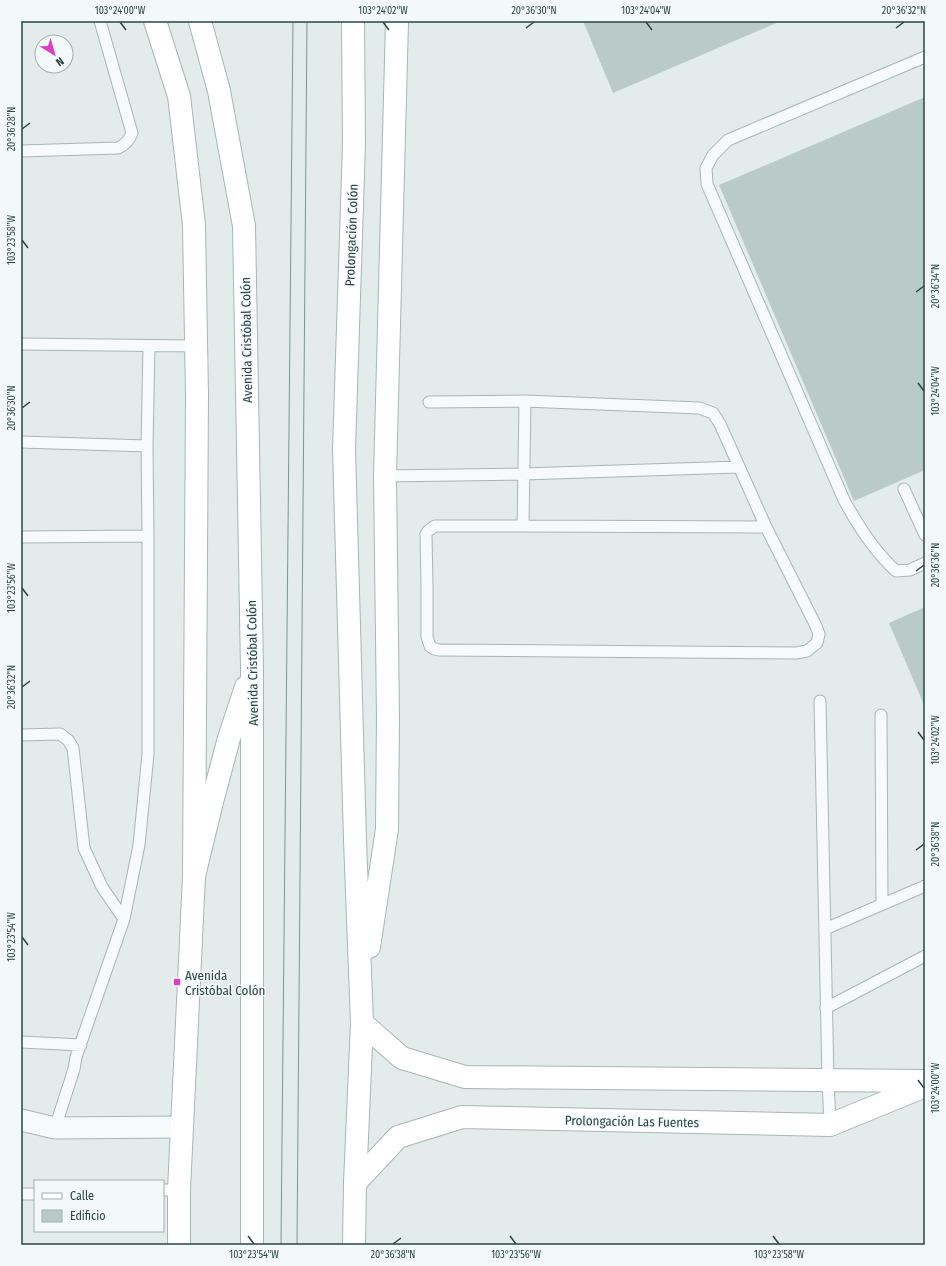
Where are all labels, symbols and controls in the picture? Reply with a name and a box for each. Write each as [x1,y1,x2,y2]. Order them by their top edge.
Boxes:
text: 103°24'00"W [95,5,146,17]
text: 103°24'02"W [358,5,408,17]
text: 20°36'30"N [511,5,557,17]
text: 103°24'04"W [621,5,671,17]
text: 20°36'32"N [882,5,926,17]
north arrow [34,34,74,74]
text: N [53,54,66,69]
text: 20°36'28"N [6,107,18,151]
street label: Prolongación Colón [342,183,361,287]
text: 103°23'58"W [6,215,18,265]
text: 20°36'34"N [930,264,942,308]
street label: Avenida Cristóbal Colón [238,277,255,403]
text: 103°24'04"W [930,366,942,416]
text: 20°36'30"N [6,385,18,431]
text: 20°36'36"N [930,543,942,587]
text: 103°23'56"W [6,563,18,613]
street label: Avenida Cristóbal Colón [244,600,261,726]
text: 20°36'32"N [6,665,18,709]
text: 103°24'02"W [930,715,942,765]
text: 20°36'38"N [930,822,942,866]
text: 103°23'54"W [6,912,18,962]
place label: Avenida Cristóbal Colón [185,968,265,998]
marker: Avenida Cristóbal Colón [172,977,182,987]
text: 103°24'00"W [930,1062,942,1113]
street label: Prolongación Las Fuentes [565,1113,700,1130]
legend [34,1180,164,1232]
text: Calle [70,1189,94,1203]
text: Edificio [70,1209,106,1223]
text: 103°23'54"W [229,1249,279,1261]
text: 20°36'38"N [371,1249,415,1261]
text: 103°23'56"W [491,1249,541,1261]
text: 103°23'58"W [754,1249,804,1261]

